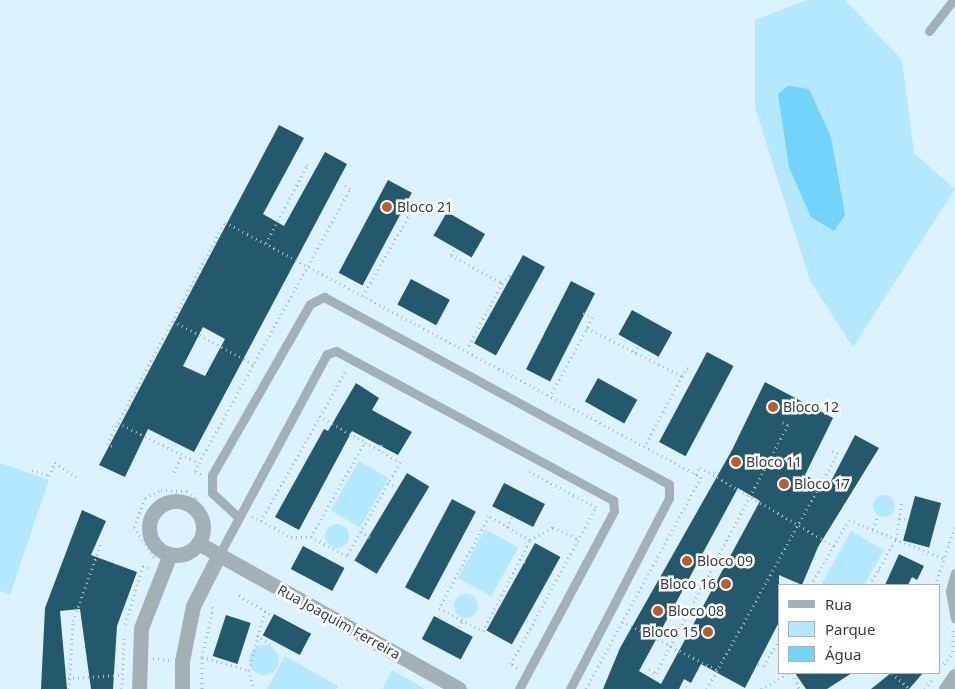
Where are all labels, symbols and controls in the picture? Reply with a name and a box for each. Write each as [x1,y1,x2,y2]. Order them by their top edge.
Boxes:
place label: Bloco 21 [397,199,453,215]
marker: Bloco 21 [381,201,393,213]
place label: Bloco 12 [783,399,839,415]
marker: Bloco 12 [767,401,779,413]
place label: Bloco 11 [746,454,802,470]
marker: Bloco 11 [730,456,742,468]
place label: Bloco 17 [794,476,850,492]
marker: Bloco 17 [778,478,790,490]
place label: Bloco 09 [697,553,753,569]
marker: Bloco 09 [681,555,693,567]
place label: Bloco 16 [660,576,716,592]
marker: Bloco 16 [720,578,732,590]
street label: Rua Joaquim Ferreira [275,581,403,663]
legend [778,584,940,674]
text: Rua [825,594,852,614]
place label: Bloco 08 [668,603,724,619]
marker: Bloco 08 [652,605,664,617]
text: Parque [825,619,875,639]
place label: Bloco 15 [642,624,698,640]
marker: Bloco 15 [702,626,714,638]
text: Água [825,644,862,664]

